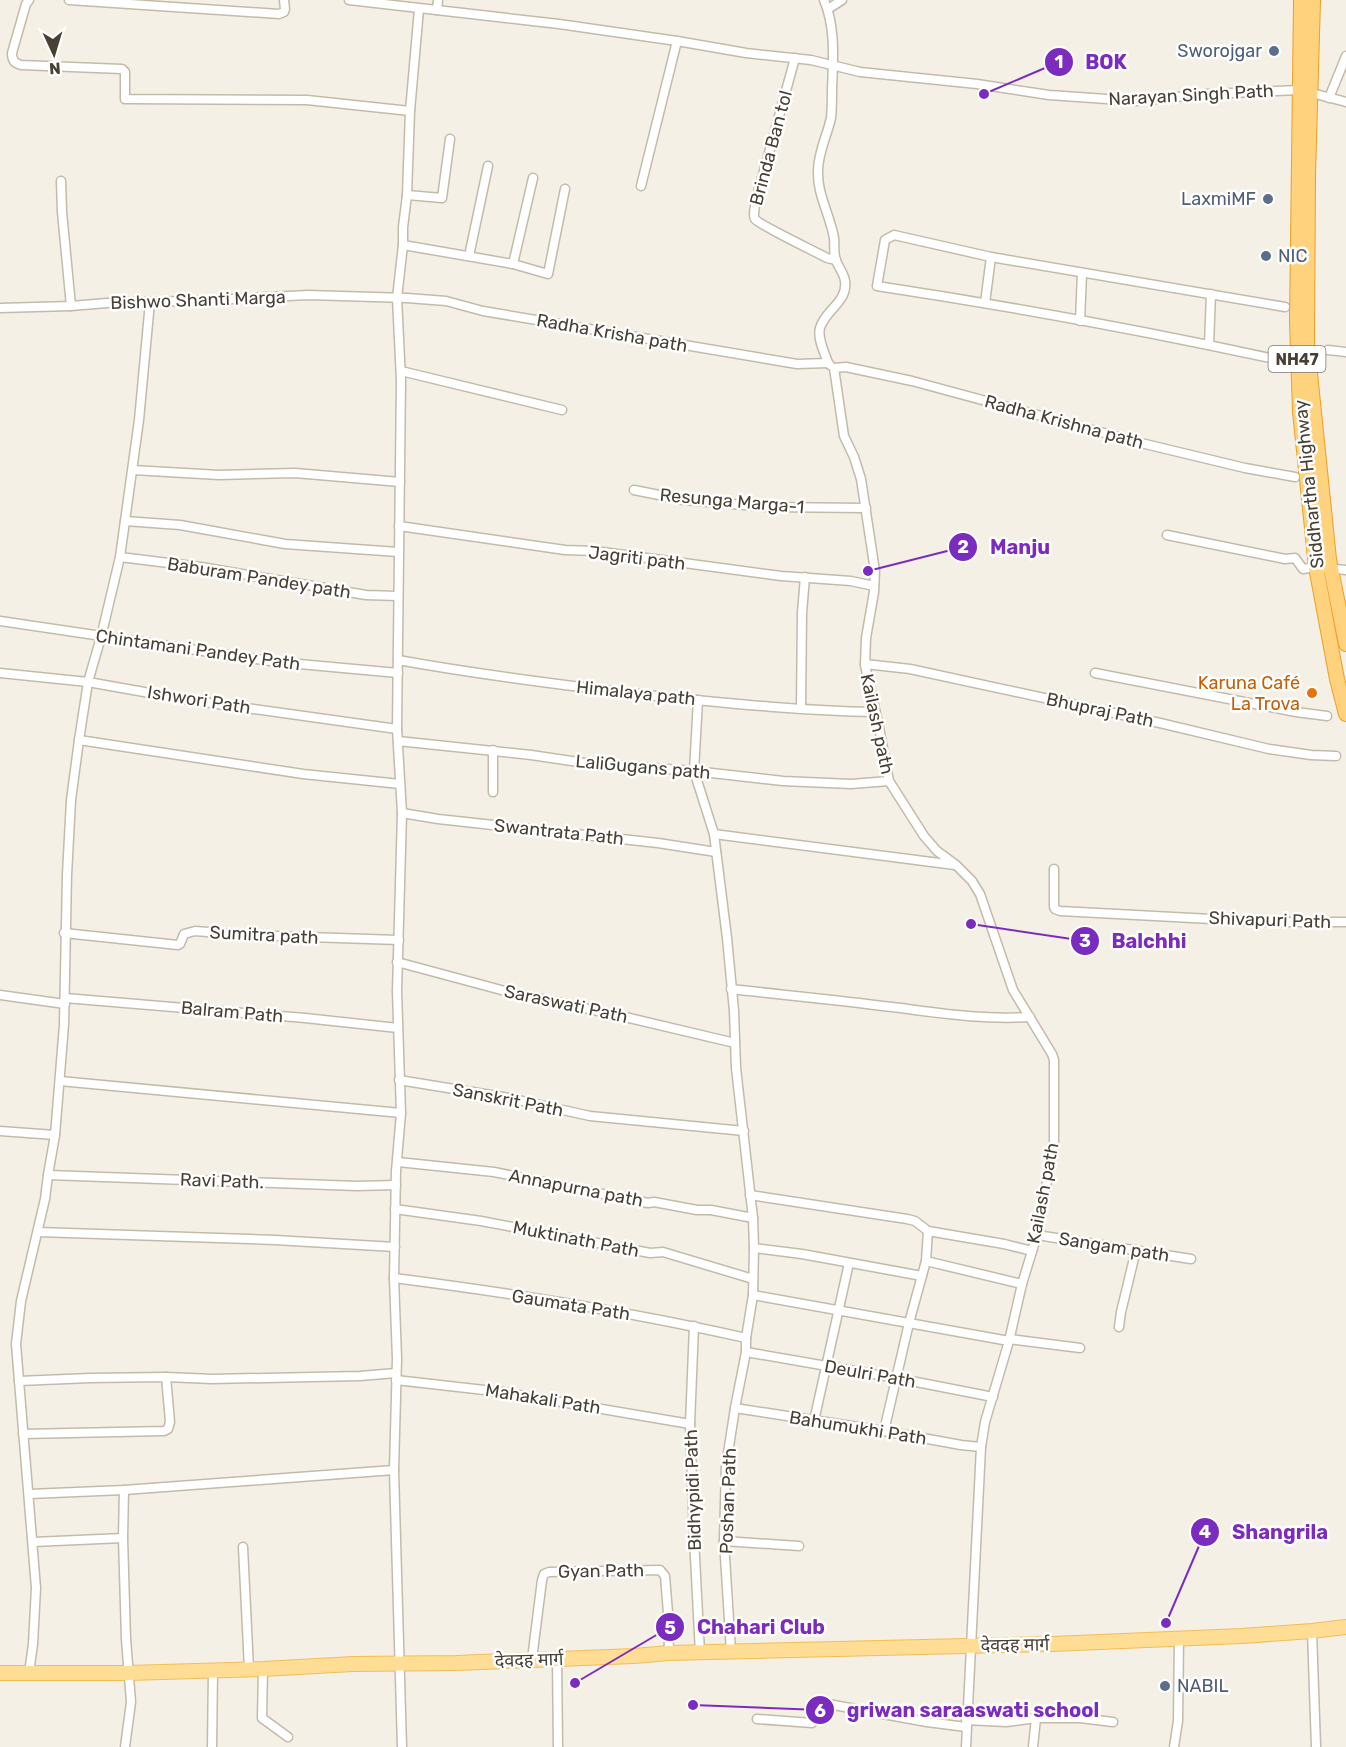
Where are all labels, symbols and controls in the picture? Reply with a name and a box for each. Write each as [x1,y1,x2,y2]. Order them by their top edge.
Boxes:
north arrow [24,24,84,84]
place label: Sworojgar [1177,40,1262,62]
callout: BOK [1044,43,1139,81]
marker: Sworojgar [1267,44,1281,58]
text: BOK [1085,50,1128,74]
text: 1 [1055,51,1063,73]
text: N [49,59,61,78]
street label: Narayan Singh Path [1108,80,1274,110]
street label: Brinda Ban tol [745,88,797,208]
place label: LaxmiMF [1181,188,1256,210]
marker: LaxmiMF [1261,192,1275,206]
place label: NIC [1278,245,1307,267]
marker: NIC [1259,249,1273,263]
street label: Bishwo Shanti Marga [110,286,286,314]
street label: Radha Krisha path [535,309,689,357]
road number: NH47 [1268,346,1326,372]
street label: Radha Krishna path [982,390,1146,454]
street label: Siddhartha Highway [1289,398,1329,570]
street label: Resunga Marga-1 [659,484,805,518]
callout: Manju [948,528,1062,566]
text: Manju [990,535,1050,559]
text: 2 [957,536,969,558]
street label: Jagriti path [587,541,687,575]
street label: Baburam Pandey path [166,553,352,603]
street label: Chintamani Pandey Path [94,625,302,675]
street label: Kailash path [856,672,898,776]
place label: Karuna Café La Trova [1198,672,1300,715]
street label: Himalaya path [575,676,697,710]
street label: Ishwori Path [146,681,252,719]
marker: Karuna Café La Trova [1305,686,1319,700]
street label: Bhupraj Path [1044,688,1156,732]
street label: LaliGugans path [574,750,712,784]
street label: Swantrata Path [493,814,625,850]
street label: Shivapuri Path [1208,907,1332,933]
street label: Sumitra path [209,921,319,949]
callout: Balchhi [1070,922,1199,960]
text: Balchhi [1111,929,1187,953]
text: 3 [1079,930,1091,952]
street label: Saraswati Path [502,980,630,1028]
street label: Balram Path [180,997,284,1027]
street label: Sanskrit Path [451,1078,565,1122]
street label: Kailash path [1022,1141,1064,1245]
street label: Annapurna path [507,1164,645,1212]
street label: Ravi Path. [180,1169,264,1193]
street label: Muktinath Path [511,1216,641,1262]
street label: Sangam path [1057,1227,1171,1267]
street label: Gaumata Path [510,1285,632,1325]
street label: Deulri Path [823,1355,917,1393]
street label: Mahakali Path [484,1379,602,1419]
street label: Bahumukhi Path [788,1406,928,1450]
street label: Bidhypidi Path [680,1429,706,1551]
street label: Poshan Path [715,1447,741,1555]
callout: Shangrila [1190,1513,1340,1551]
text: Shangrila [1232,1520,1328,1544]
text: 4 [1199,1521,1211,1543]
street label: Gyan Path [558,1559,644,1583]
callout: Chahari Club [655,1608,837,1646]
text: Chahari Club [697,1615,825,1639]
text: 5 [664,1617,676,1639]
street label: देवदह मार्ग [980,1633,1051,1657]
street label: देवदह मार्ग [494,1648,565,1672]
place label: NABIL [1177,1675,1229,1697]
marker: NABIL [1158,1679,1172,1693]
callout: griwan saraaswati school [805,1691,1111,1729]
text: griwan saraaswati school [847,1698,1099,1722]
text: 6 [814,1700,826,1722]

